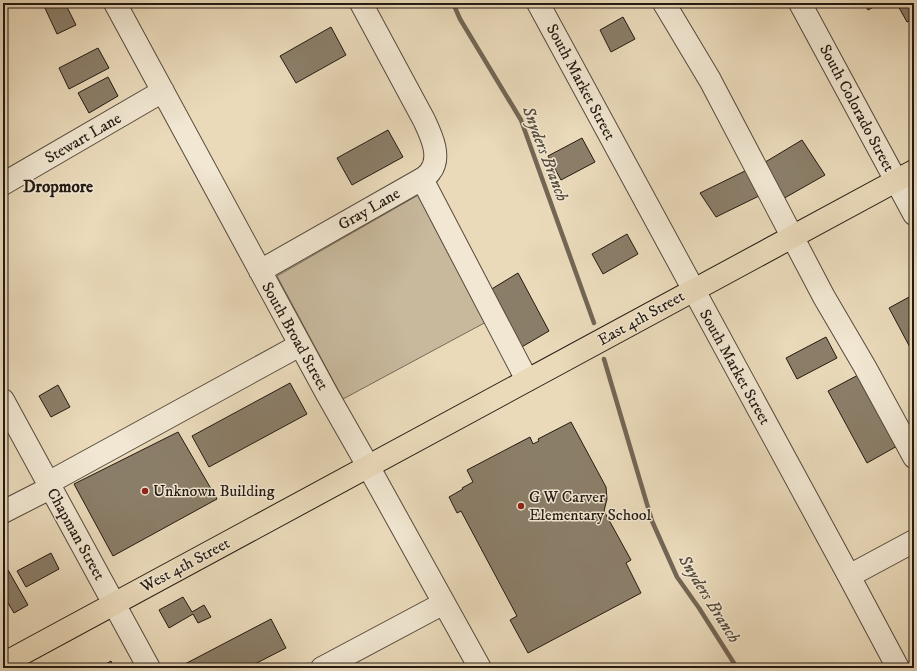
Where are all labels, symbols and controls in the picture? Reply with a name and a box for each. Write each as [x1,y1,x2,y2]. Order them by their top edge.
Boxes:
street label: South Market Street [542,20,620,144]
street label: South Colorado Street [815,41,899,175]
water label: Snyders Branch [516,102,573,205]
street label: Stewart Lane [41,108,125,168]
district label: Dropmore [23,176,93,198]
street label: Gray Lane [334,183,404,235]
street label: South Broad Street [257,278,333,394]
street label: East 4th Street [594,286,688,350]
street label: South Market Street [695,306,775,428]
place label: Unknown Building [153,481,275,501]
street label: Chapman Street [42,484,110,584]
marker: Unknown Building [140,486,150,496]
place label: G W Carver Elementary School [529,487,652,525]
marker: G W Carver Elementary School [516,501,526,511]
street label: West 4th Street [136,533,233,597]
water label: Snyders Branch [673,550,745,648]

